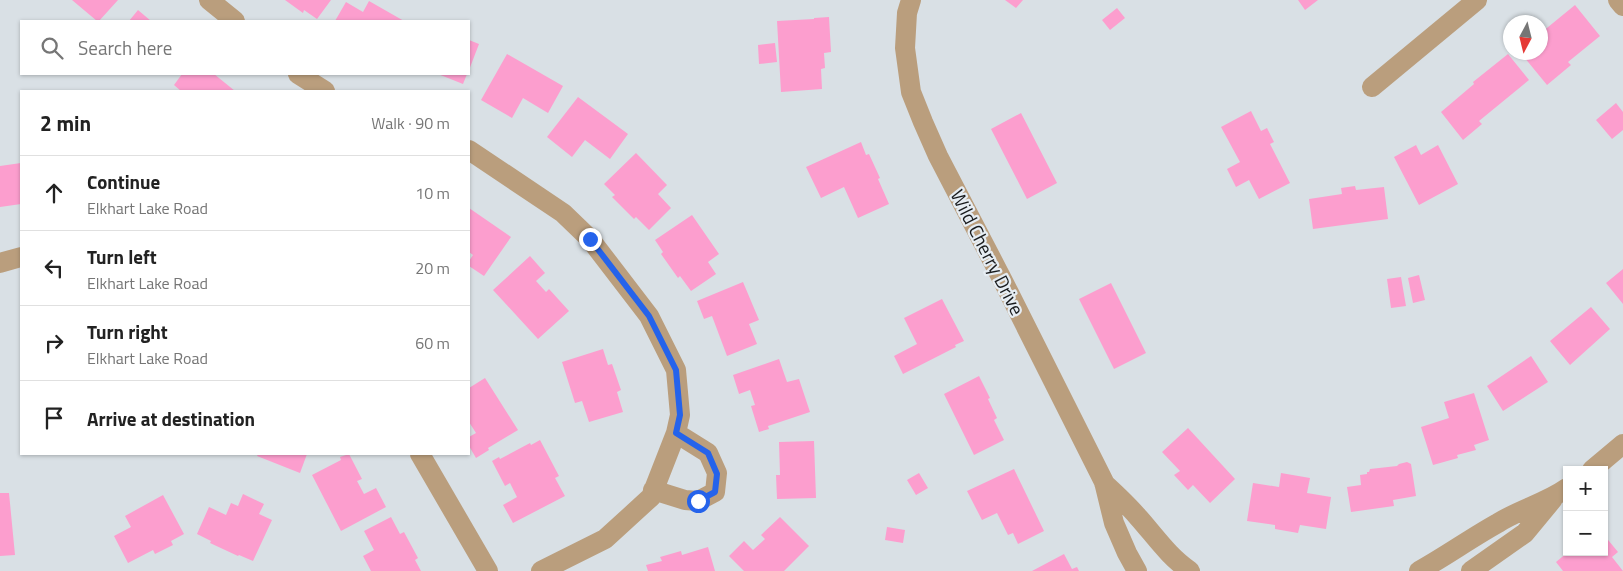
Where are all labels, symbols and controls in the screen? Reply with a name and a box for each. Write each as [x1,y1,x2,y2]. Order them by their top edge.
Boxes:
north arrow [1503,15,1548,60]
search box [20,20,470,75]
text: Search here [78,33,172,62]
icon: search [38,34,66,62]
text: 2 min [40,107,91,139]
text: Walk · 90 m [371,111,450,135]
text: Continue [87,167,160,196]
icon: ahead [40,179,68,207]
text: 10 m [415,181,450,205]
street label: Wild Cherry Drive [944,184,1032,320]
text: Elkhart Lake Road [87,196,208,220]
route end [579,228,602,251]
text: Turn left [87,242,157,271]
icon: left [40,254,68,282]
text: 20 m [415,256,450,280]
text: Elkhart Lake Road [87,271,208,295]
text: Turn right [87,317,168,346]
icon: right [40,329,68,357]
text: 60 m [415,331,450,355]
text: Elkhart Lake Road [87,346,208,370]
icon: arrive [40,404,68,432]
text: Arrive at destination [87,404,255,433]
map controls [1563,466,1608,556]
button: + [1563,466,1608,511]
route start [687,490,710,513]
button: − [1563,511,1608,556]

